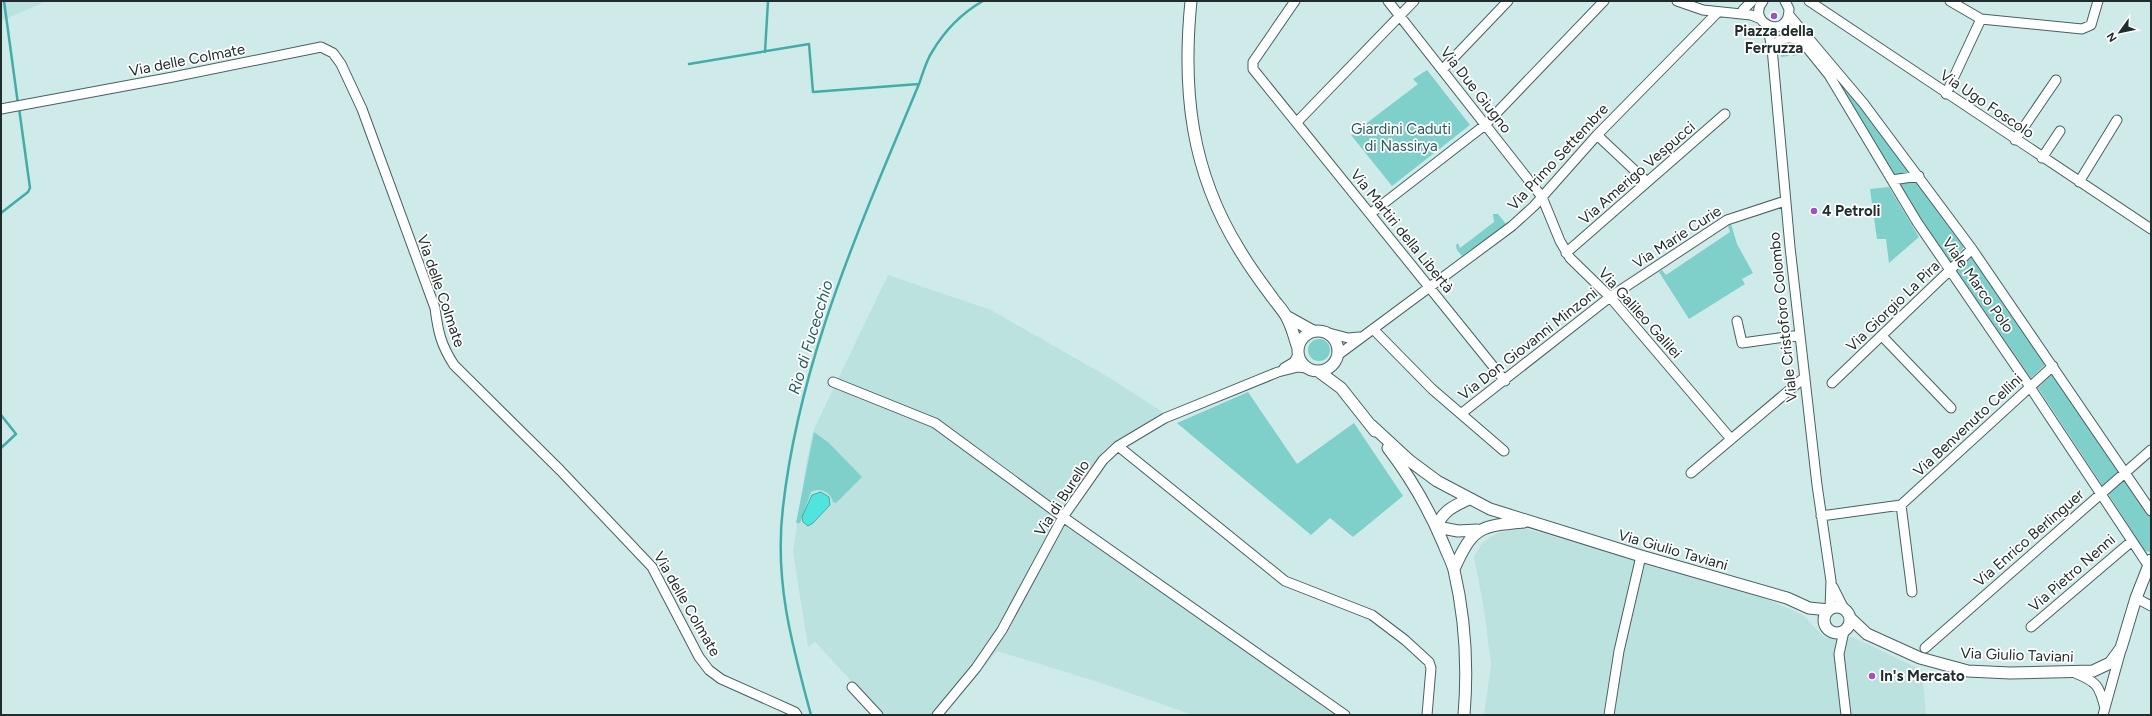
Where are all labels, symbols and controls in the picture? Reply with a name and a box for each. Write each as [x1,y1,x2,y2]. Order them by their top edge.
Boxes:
marker: Piazza della Ferruzza [1769,11,1779,21]
north arrow [2100,12,2140,52]
place label: Piazza della Ferruzza [1734,22,1814,57]
text: N [2104,30,2120,44]
street label: Via delle Colmate [127,40,247,80]
street label: Via Due Giugno [1437,43,1516,137]
street label: Via Ugo Foscolo [1937,66,2038,142]
street label: Via Primo Settembre [1504,100,1612,214]
street label: Via Amerigo Vespucci [1575,118,1699,228]
park label: Giardini Caduti di Nassirya [1351,120,1451,155]
street label: Via Martiri della Libertà [1347,166,1457,296]
street label: Via Marie Curie [1629,202,1725,272]
place label: 4 Petroli [1822,202,1880,220]
marker: 4 Petroli [1809,206,1819,216]
street label: Viale Cristoforo Colombo [1765,231,1801,403]
street label: Via delle Colmate [413,232,469,350]
street label: Viale Marco Polo [1939,234,2018,336]
street label: Via Giorgio La Pira [1843,257,1943,355]
street label: Via Galileo Galilei [1595,264,1685,362]
water label: Rio di Fucecchio [784,278,837,396]
street label: Via Don Giovanni Minzoni [1455,284,1601,404]
street label: Via Benvenuto Cellini [1910,370,2026,480]
street label: Via di Burello [1031,456,1093,540]
street label: Via Enrico Berlinguer [1970,485,2088,591]
street label: Via Giulio Taviani [1616,526,1730,574]
street label: Via Pietro Nenni [2025,531,2119,615]
street label: Via delle Colmate [650,549,724,659]
street label: Via Giulio Taviani [1960,644,2074,666]
place label: In's Mercato [1880,667,1965,685]
marker: In's Mercato [1867,671,1877,681]

